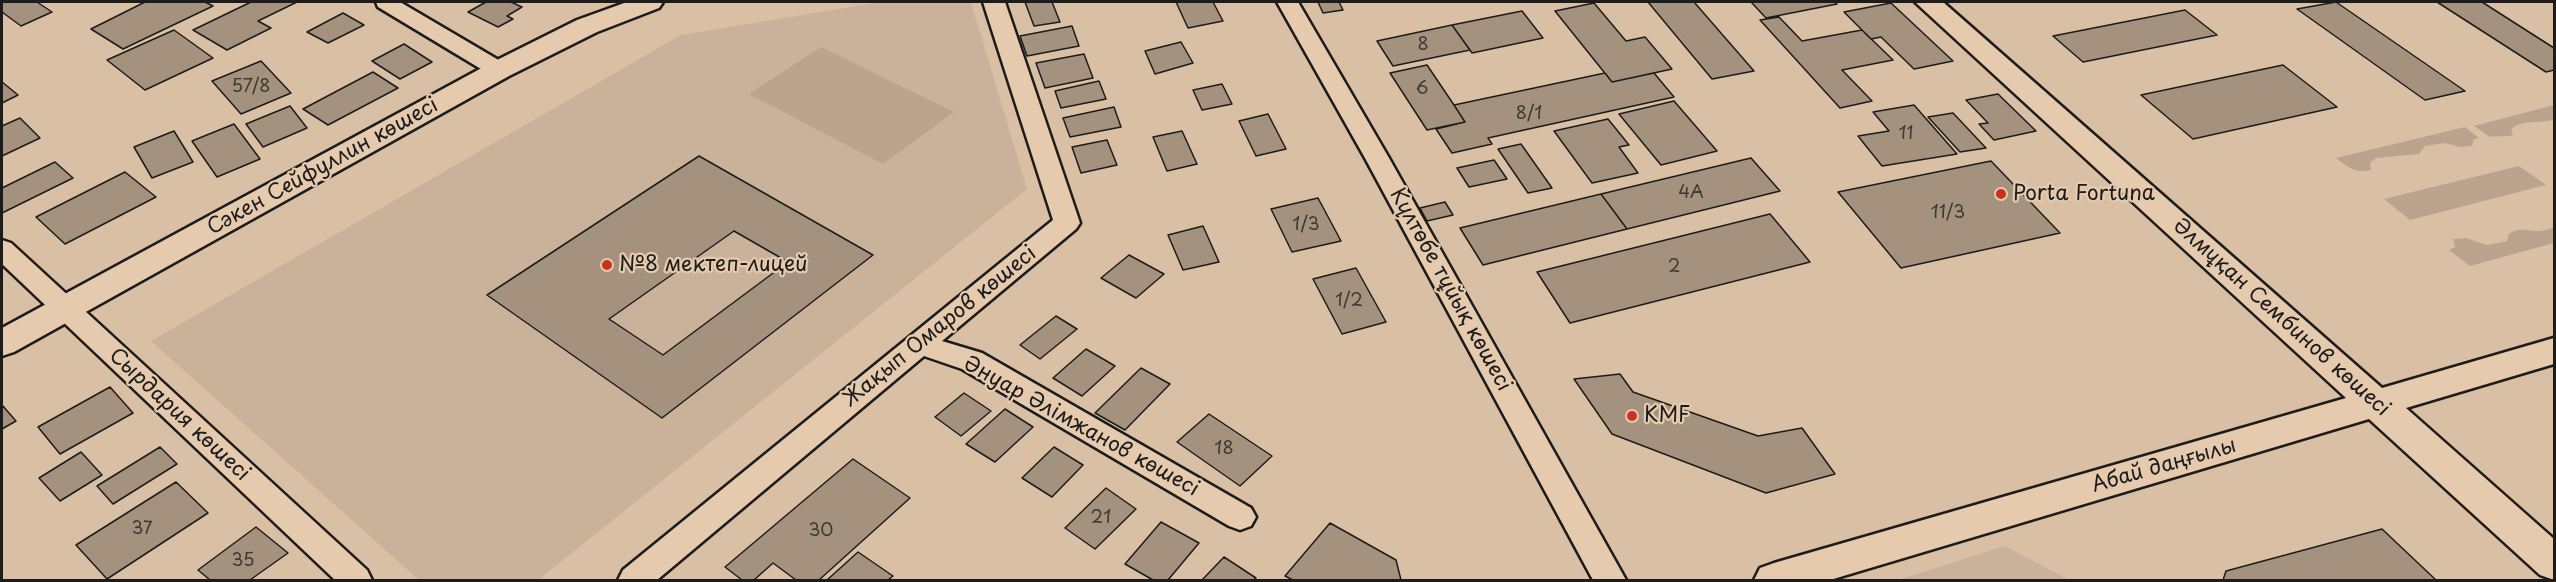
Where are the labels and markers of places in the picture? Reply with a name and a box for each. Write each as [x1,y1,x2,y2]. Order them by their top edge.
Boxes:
place label: Porta Fortuna [2013,181,2155,207]
marker: Porta Fortuna [1994,187,2008,201]
place label: №8 мектеп-лицей [619,252,807,278]
marker: №8 мектеп-лицей [600,258,614,272]
place label: KMF [1644,403,1690,429]
marker: KMF [1625,409,1639,423]

